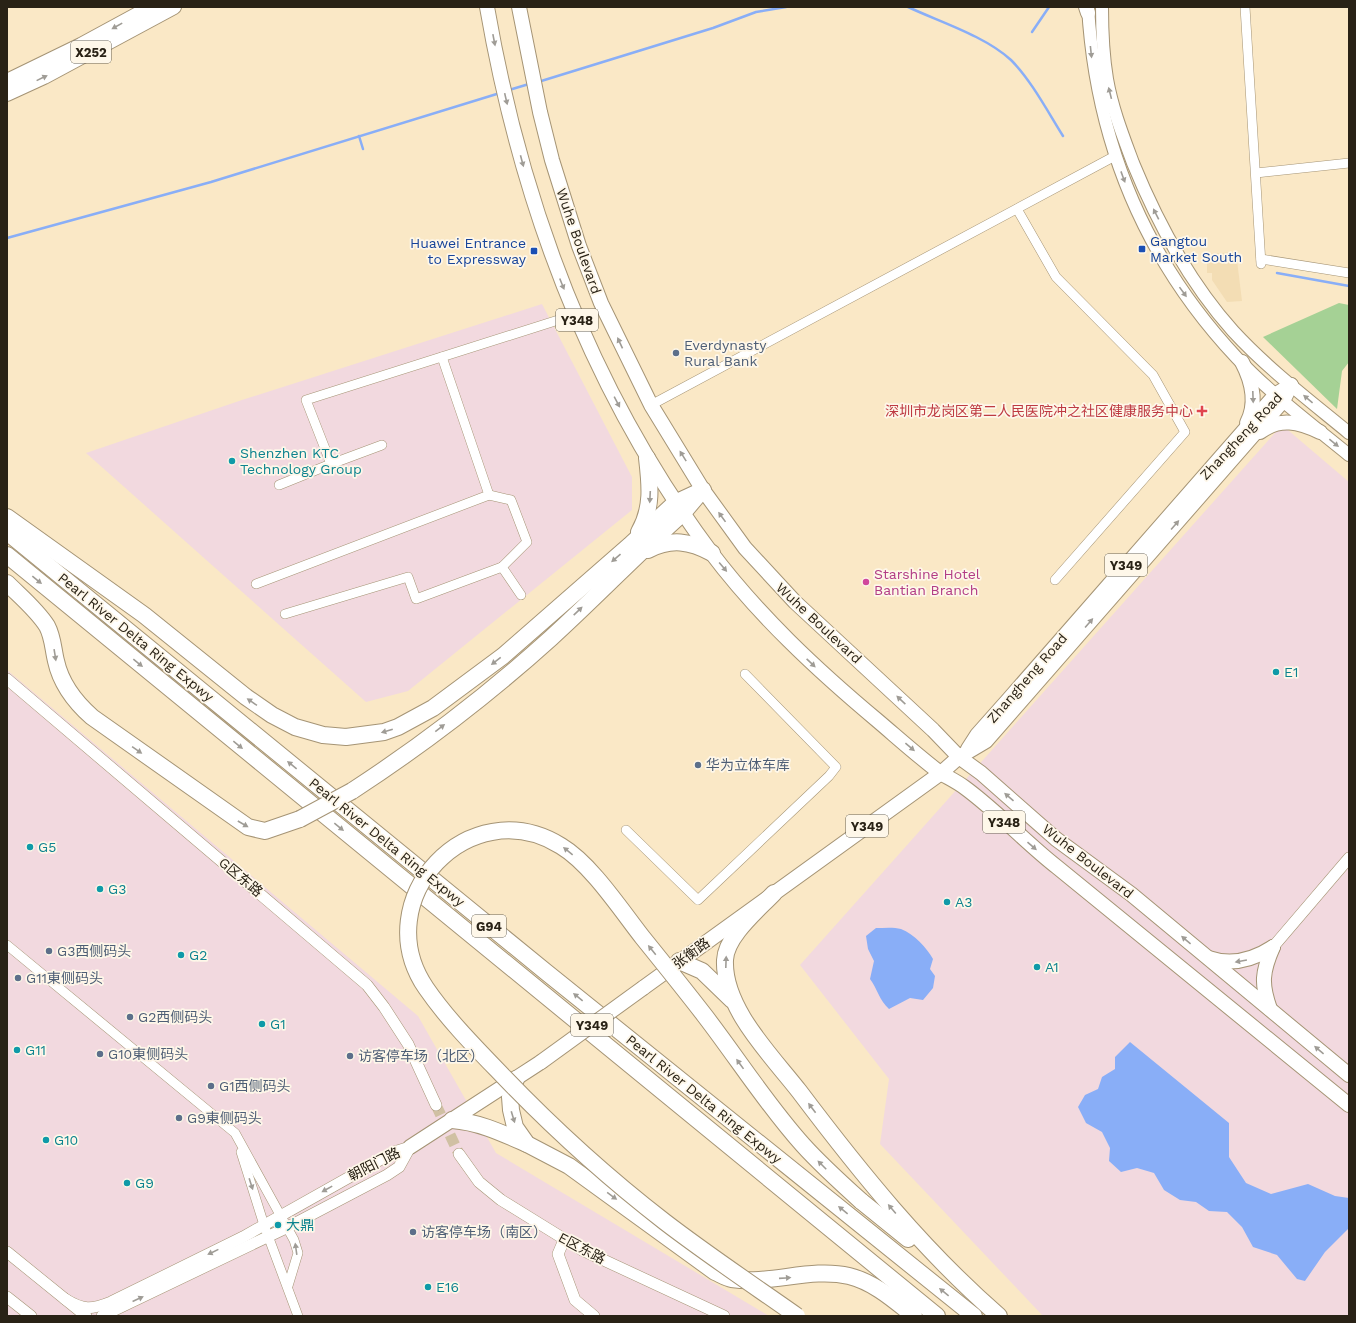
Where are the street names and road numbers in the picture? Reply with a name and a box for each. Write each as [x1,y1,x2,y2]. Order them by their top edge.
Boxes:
road number: X252 [71,41,111,63]
street label: Wuhe Boulevard [553,186,605,296]
road number: Y348 [556,309,598,331]
street label: Zhangheng Road [1196,389,1286,483]
road number: Y349 [1105,554,1147,576]
street label: Pearl River Delta Ring Expwy [55,569,218,705]
street label: Wuhe Boulevard [773,579,865,667]
street label: Zhangheng Road [984,630,1070,726]
street label: Pearl River Delta Ring Expwy [306,774,469,910]
road number: Y348 [983,811,1025,833]
road number: Y349 [846,815,888,837]
street label: Wuhe Boulevard [1039,821,1137,901]
street label: G区东路 [216,854,266,900]
road number: G94 [472,915,506,937]
street label: 张衡路 [669,934,713,972]
road number: Y349 [571,1014,613,1036]
street label: Pearl River Delta Ring Expwy [623,1031,786,1167]
street label: 朝阳门路 [345,1144,403,1184]
street label: E区东路 [556,1229,608,1267]

